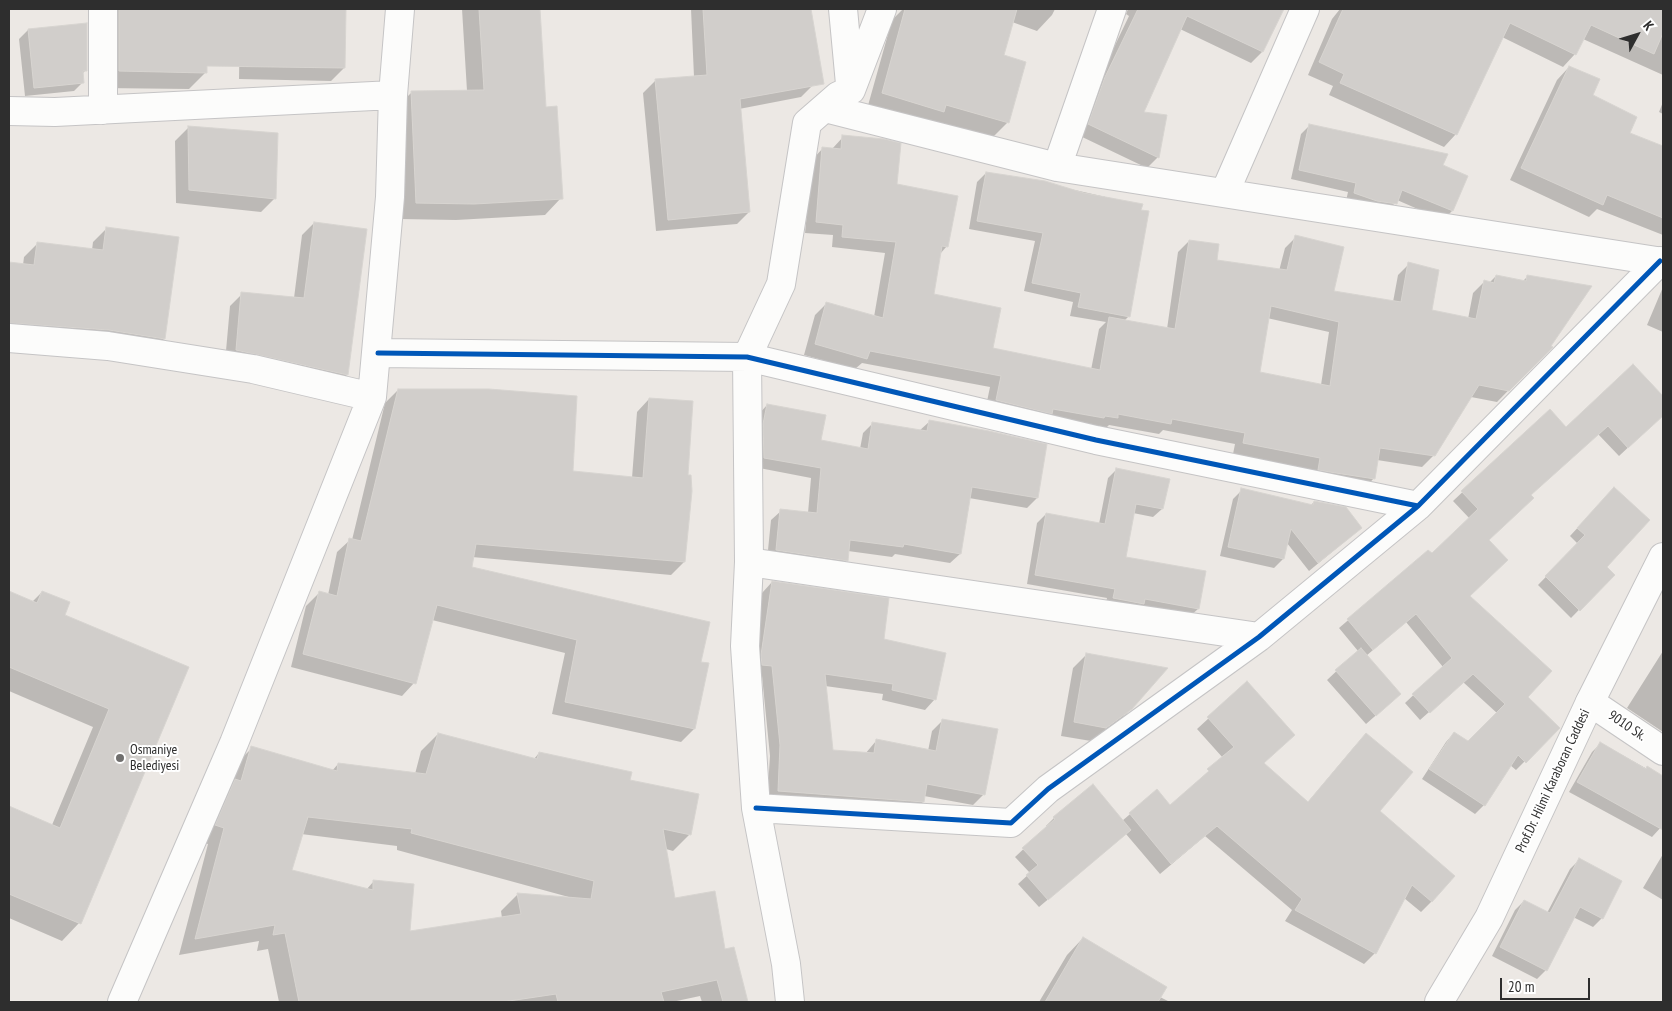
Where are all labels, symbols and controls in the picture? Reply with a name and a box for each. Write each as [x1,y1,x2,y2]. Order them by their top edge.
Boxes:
north arrow [1612,10,1662,60]
text: K [1639,17,1658,34]
street label: Prof.Dr. Hilmi Karaboran Caddesi [1512,707,1594,855]
street label: 9010 Sk. [1605,707,1649,745]
place label: Osmaniye Belediyesi [130,742,179,774]
marker: Osmaniye Belediyesi [114,752,126,764]
scale bar [1502,968,1592,1000]
text: 20 m [1508,977,1534,996]

